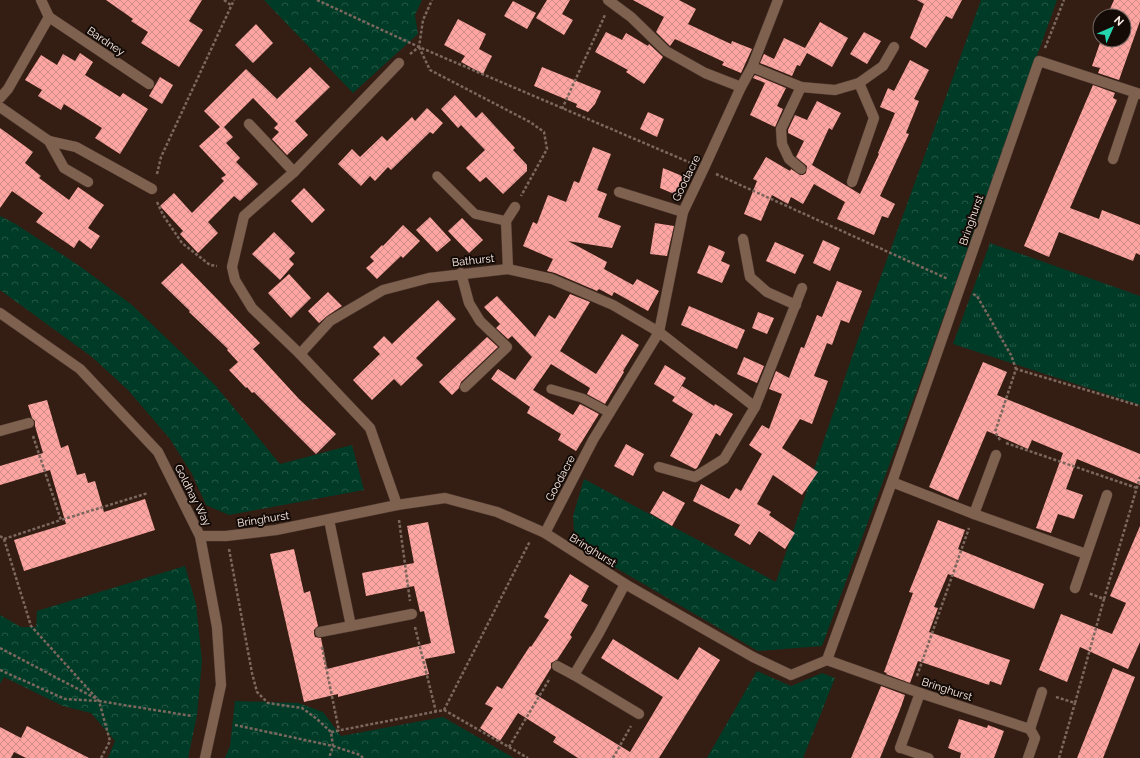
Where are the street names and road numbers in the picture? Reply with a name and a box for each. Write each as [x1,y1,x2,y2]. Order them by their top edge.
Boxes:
street label: Bardney [84,24,127,59]
street label: Goodacre [670,152,703,204]
street label: Bringhurst [957,193,986,247]
street label: Bathurst [451,252,495,269]
street label: Goodacre [543,453,578,503]
street label: Goldhay Way [171,462,214,528]
street label: Bringhurst [236,509,290,530]
street label: Bringhurst [567,531,619,570]
street label: Bringhurst [920,675,974,704]

